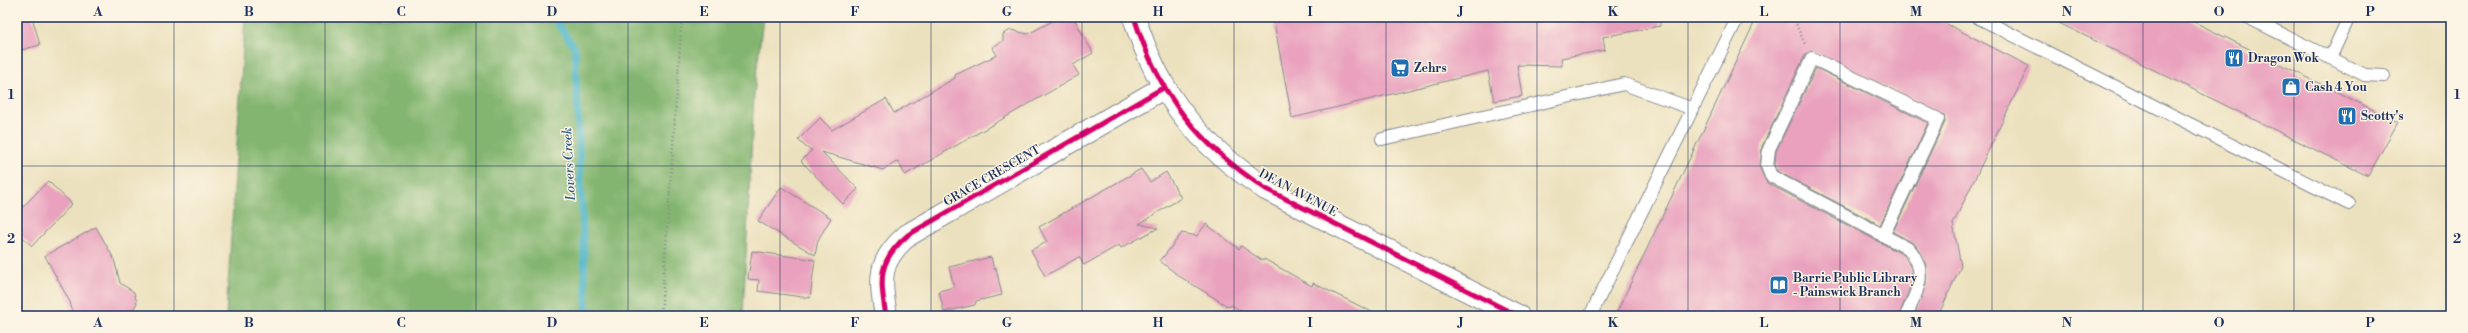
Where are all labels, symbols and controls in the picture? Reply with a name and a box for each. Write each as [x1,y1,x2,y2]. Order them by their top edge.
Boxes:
text: A [92,4,103,20]
text: B [244,4,254,20]
text: C [396,4,406,20]
text: D [547,4,557,20]
text: E [699,4,709,20]
text: F [850,4,860,20]
text: G [1002,4,1013,20]
text: H [1153,4,1164,20]
text: I [1307,4,1313,20]
text: J [1456,4,1464,20]
text: K [1608,4,1619,20]
text: L [1760,4,1769,20]
text: M [1910,4,1922,20]
text: N [2062,4,2073,20]
text: O [2214,4,2225,20]
text: P [2365,4,2375,20]
restaurant icon: Dragon Wok [2223,47,2245,69]
place label: Dragon Wok [2248,51,2319,66]
supermarket icon: Zehrs [1389,57,1411,79]
place label: Zehrs [1414,61,1447,76]
shop icon: Cash 4 You [2280,76,2302,98]
place label: Cash 4 You [2305,80,2368,95]
text: 1 [8,87,15,103]
text: 1 [2454,87,2461,103]
restaurant icon: Scotty's [2336,105,2358,127]
place label: Scotty's [2361,109,2404,124]
water label: Lovers Creek [559,127,579,202]
street label: GRACE CRESCENT [941,142,1044,210]
street label: DEAN AVENUE [1256,166,1340,220]
text: 2 [7,231,15,247]
text: 2 [2453,231,2461,247]
place label: Barrie Public Library - Painswick Branch [1793,271,1918,300]
library icon: Barrie Public Library - Painswick Branch [1768,274,1790,296]
text: A [92,315,103,331]
text: B [244,315,254,331]
text: C [396,315,406,331]
text: D [547,315,557,331]
text: E [699,315,709,331]
text: F [850,315,860,331]
text: G [1002,315,1013,331]
text: H [1153,315,1164,331]
text: I [1307,315,1313,331]
text: J [1456,315,1464,331]
text: K [1608,315,1619,331]
text: L [1760,315,1769,331]
text: M [1910,315,1922,331]
text: N [2062,315,2073,331]
text: O [2214,315,2225,331]
text: P [2365,315,2375,331]

